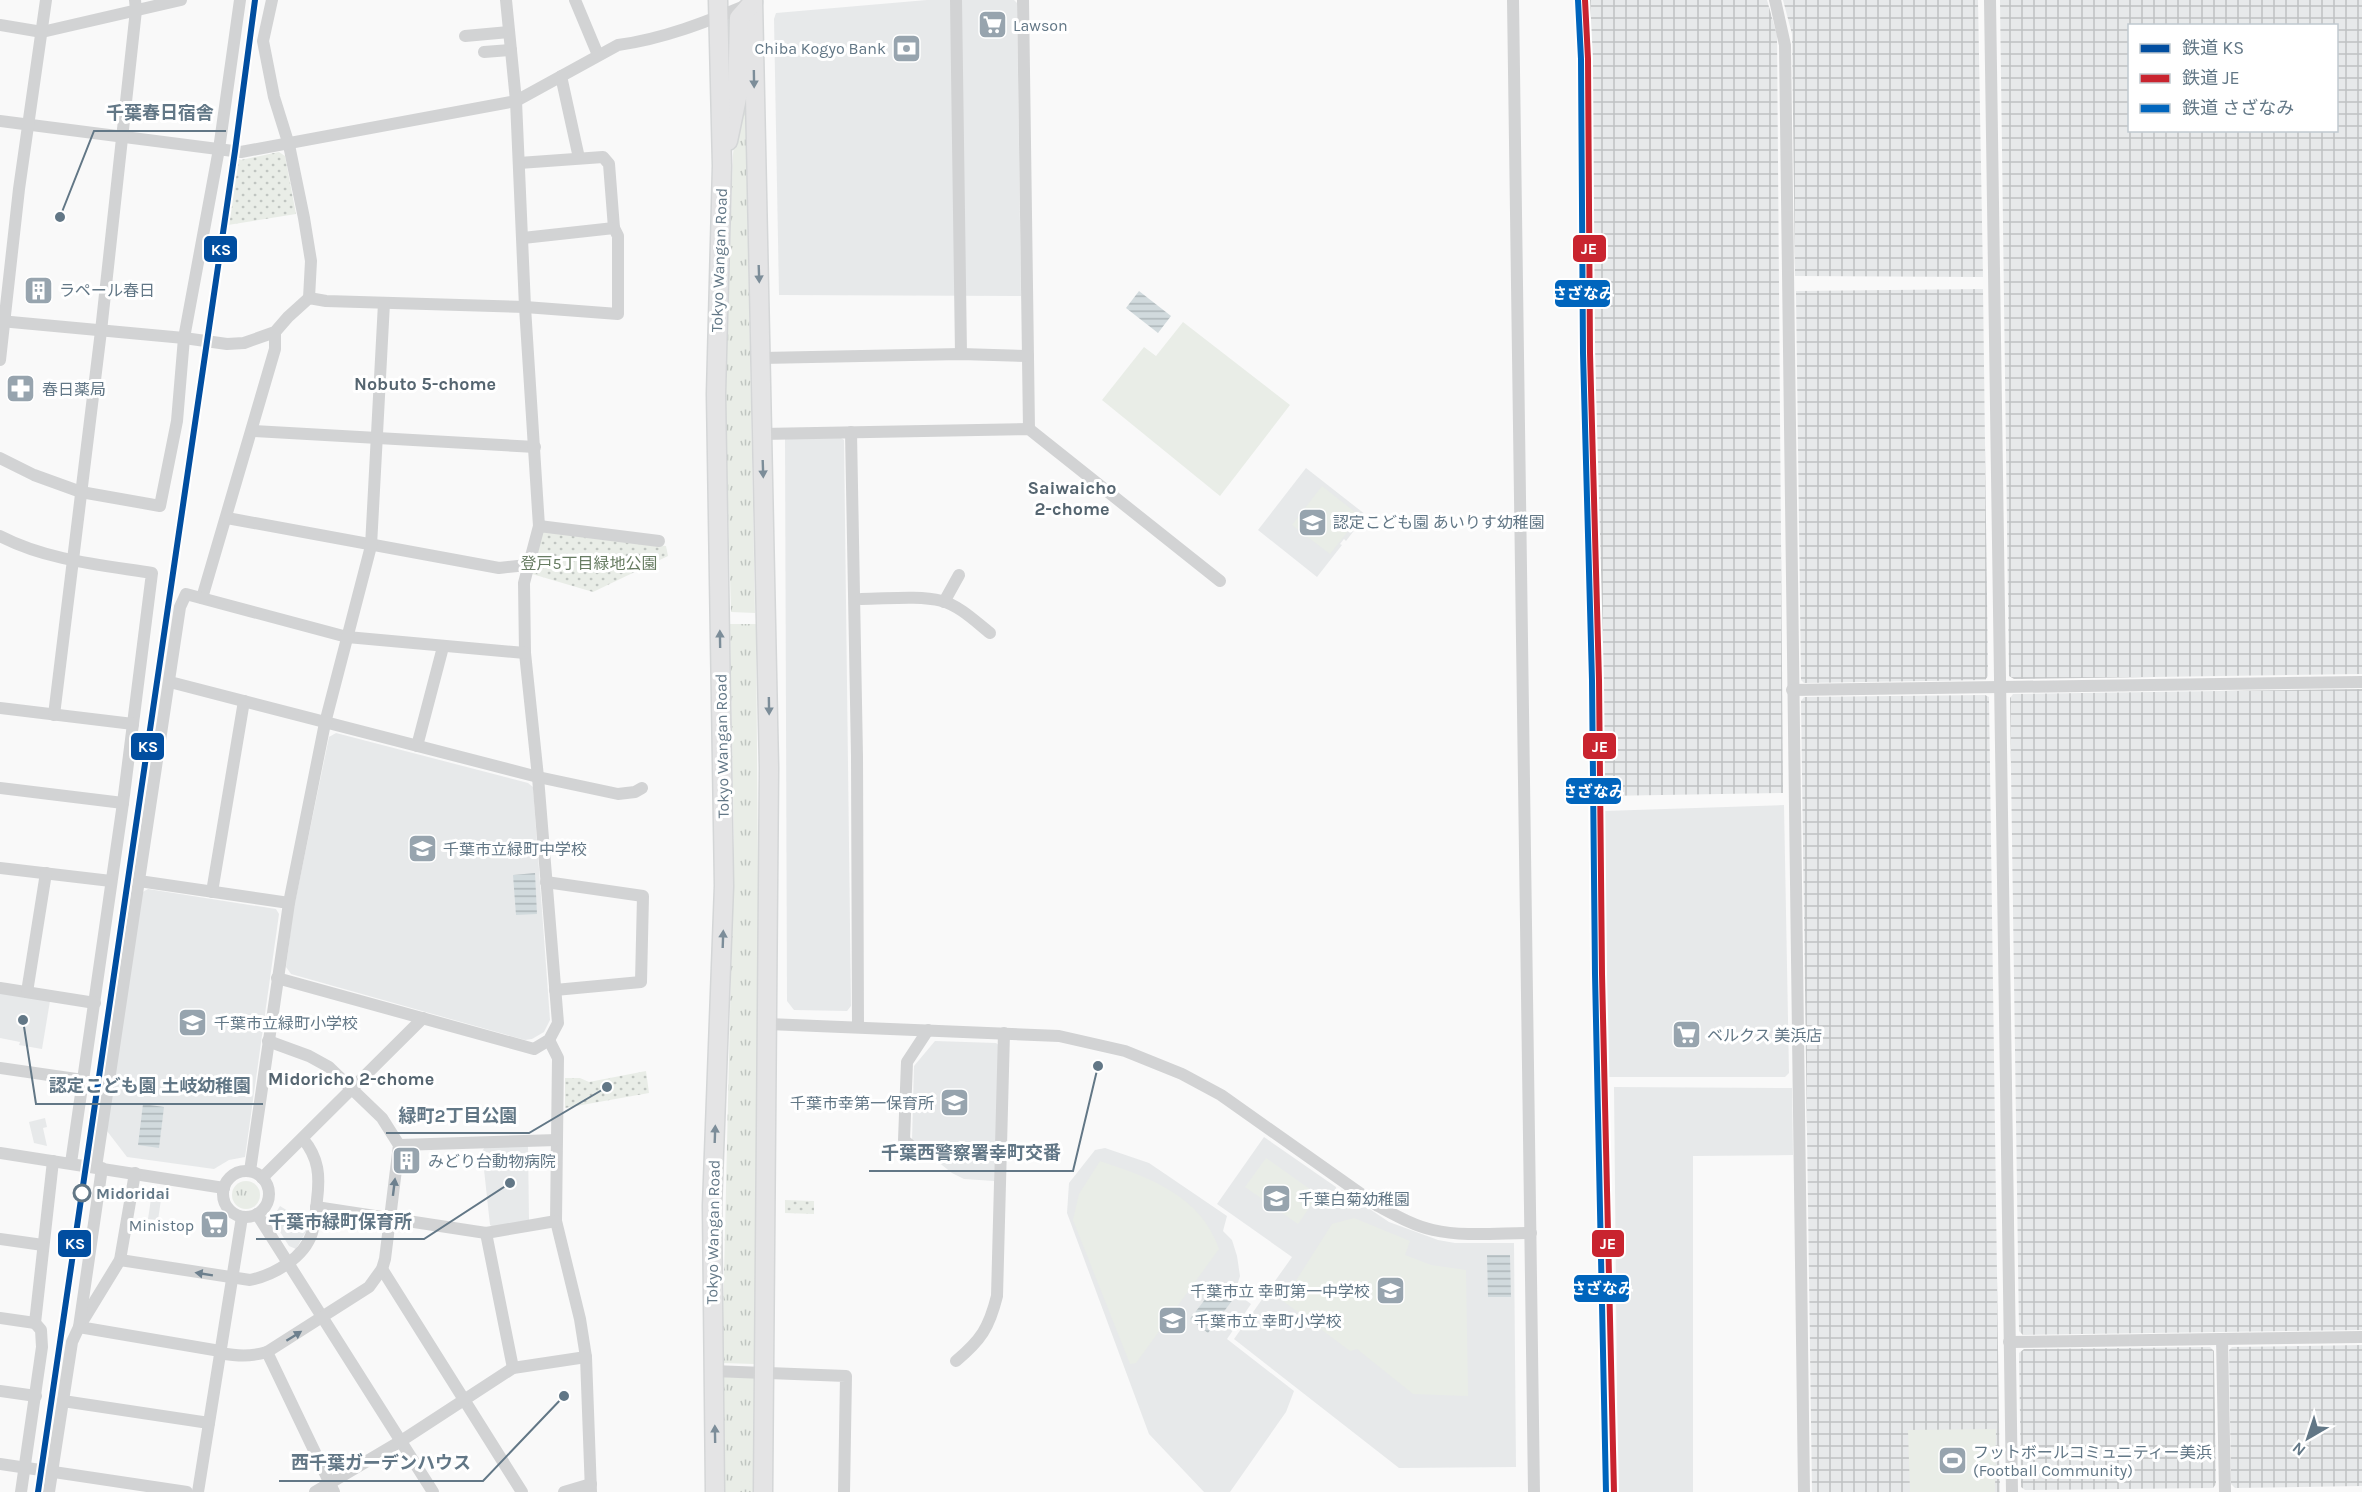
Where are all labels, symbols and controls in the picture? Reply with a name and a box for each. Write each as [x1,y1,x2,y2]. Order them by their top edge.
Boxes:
supermarket icon: Lawson [976,9,1008,41]
place label: Lawson [1013,16,1068,35]
legend [2128,24,2338,132]
bank icon: Chiba Kogyo Bank [891,32,923,64]
text: 鉄道 KS [2182,37,2244,59]
place label: Chiba Kogyo Bank [755,39,886,58]
text: 鉄道 JE [2182,67,2240,89]
one-way arrow [750,70,759,89]
callout: 千葉春日宿舎 [94,95,226,131]
text: 鉄道 さざなみ [2182,97,2294,119]
text: 千葉春日宿舎 [106,102,214,124]
street label: Tokyo Wangan Road [707,187,731,333]
line badge: JE [1572,234,1607,263]
line badge: KS [203,235,238,263]
text: JE [1581,239,1597,258]
text: KS [211,240,231,259]
one-way arrow [754,265,764,284]
building icon: ラペール春日 [22,274,54,306]
line badge: さざなみ [1554,279,1611,308]
place label: ラペール春日 [59,281,155,300]
text: さざなみ [1551,284,1615,303]
pharmacy icon: 春日薬局 [5,373,37,405]
district label: Nobuto 5-chome [354,373,496,395]
place label: 春日薬局 [42,380,106,399]
one-way arrow [758,460,767,479]
district label: Saiwaicho 2-chome [1028,477,1116,520]
school or university icon: 認定こども園 あいりす幼稚園 [1296,506,1328,538]
place label: 認定こども園 あいりす幼稚園 [1333,513,1545,532]
park label: 登戸5丁目緑地公園 [520,554,658,573]
one-way arrow [716,629,725,648]
street label: Tokyo Wangan Road [711,674,733,818]
one-way arrow [764,697,774,716]
line badge: KS [130,732,165,761]
line badge: JE [1582,732,1617,760]
text: KS [138,737,158,756]
text: JE [1592,737,1608,756]
line badge: さざなみ [1565,777,1622,805]
text: さざなみ [1561,782,1625,801]
school or university icon: 千葉市立緑町中学校 [406,833,438,865]
place label: 千葉市立緑町中学校 [443,840,587,859]
one-way arrow [719,929,728,948]
school or university icon: 千葉市立緑町小学校 [177,1007,209,1039]
place label: 千葉市立緑町小学校 [214,1014,358,1033]
supermarket icon: ベルクス 美浜店 [1670,1019,1702,1051]
place label: ベルクス 美浜店 [1707,1026,1822,1045]
callout: 認定こども園 土岐幼稚園 [36,1068,263,1104]
district label: Midoricho 2-chome [268,1068,434,1090]
text: 認定こども園 土岐幼稚園 [49,1075,251,1097]
school or university icon: 千葉市幸第一保育所 [939,1087,971,1119]
place label: 千葉市幸第一保育所 [790,1094,934,1113]
callout: 緑町2丁目公園 [386,1097,529,1133]
text: 緑町2丁目公園 [399,1105,517,1127]
one-way arrow [711,1124,720,1143]
callout: 千葉西警察署幸町交番 [869,1135,1073,1171]
text: 千葉西警察署幸町交番 [881,1142,1061,1164]
building icon: みどり台動物病院 [391,1145,423,1177]
place label: みどり台動物病院 [428,1152,556,1171]
street label: Tokyo Wangan Road [702,1160,724,1304]
one-way arrow [389,1177,398,1196]
school or university icon: 千葉白菊幼稚園 [1261,1183,1293,1215]
marker: Midoridai [73,1184,91,1202]
place label: Midoridai [96,1184,170,1203]
place label: 千葉白菊幼稚園 [1298,1190,1410,1209]
callout: 千葉市緑町保育所 [256,1203,424,1239]
supermarket icon: Ministop [199,1209,231,1241]
text: 千葉市緑町保育所 [268,1211,412,1233]
place label: Ministop [129,1216,194,1235]
line badge: KS [57,1229,92,1258]
line badge: JE [1591,1229,1625,1258]
text: KS [65,1234,85,1253]
text: JE [1600,1234,1616,1253]
one-way arrow [195,1270,214,1279]
line badge: さざなみ [1573,1274,1630,1303]
school or university icon: 千葉市立 幸町第一中学校 [1375,1275,1407,1307]
text: さざなみ [1570,1279,1634,1298]
place label: 千葉市立 幸町第一中学校 [1190,1282,1370,1301]
school or university icon: 千葉市立 幸町小学校 [1157,1305,1189,1337]
place label: 千葉市立 幸町小学校 [1194,1312,1342,1331]
one-way arrow [286,1330,302,1341]
north arrow [2278,1408,2338,1468]
one-way arrow [710,1424,720,1443]
text: N [2288,1438,2309,1460]
place label: フットボールコミュニティー美浜 (Football Community) [1973,1443,2212,1480]
callout: 西千葉ガーデンハウス [279,1445,483,1481]
sports icon: フットボールコミュニティー美浜 (Football Community) [1936,1445,1968,1477]
text: 西千葉ガーデンハウス [291,1452,471,1474]

